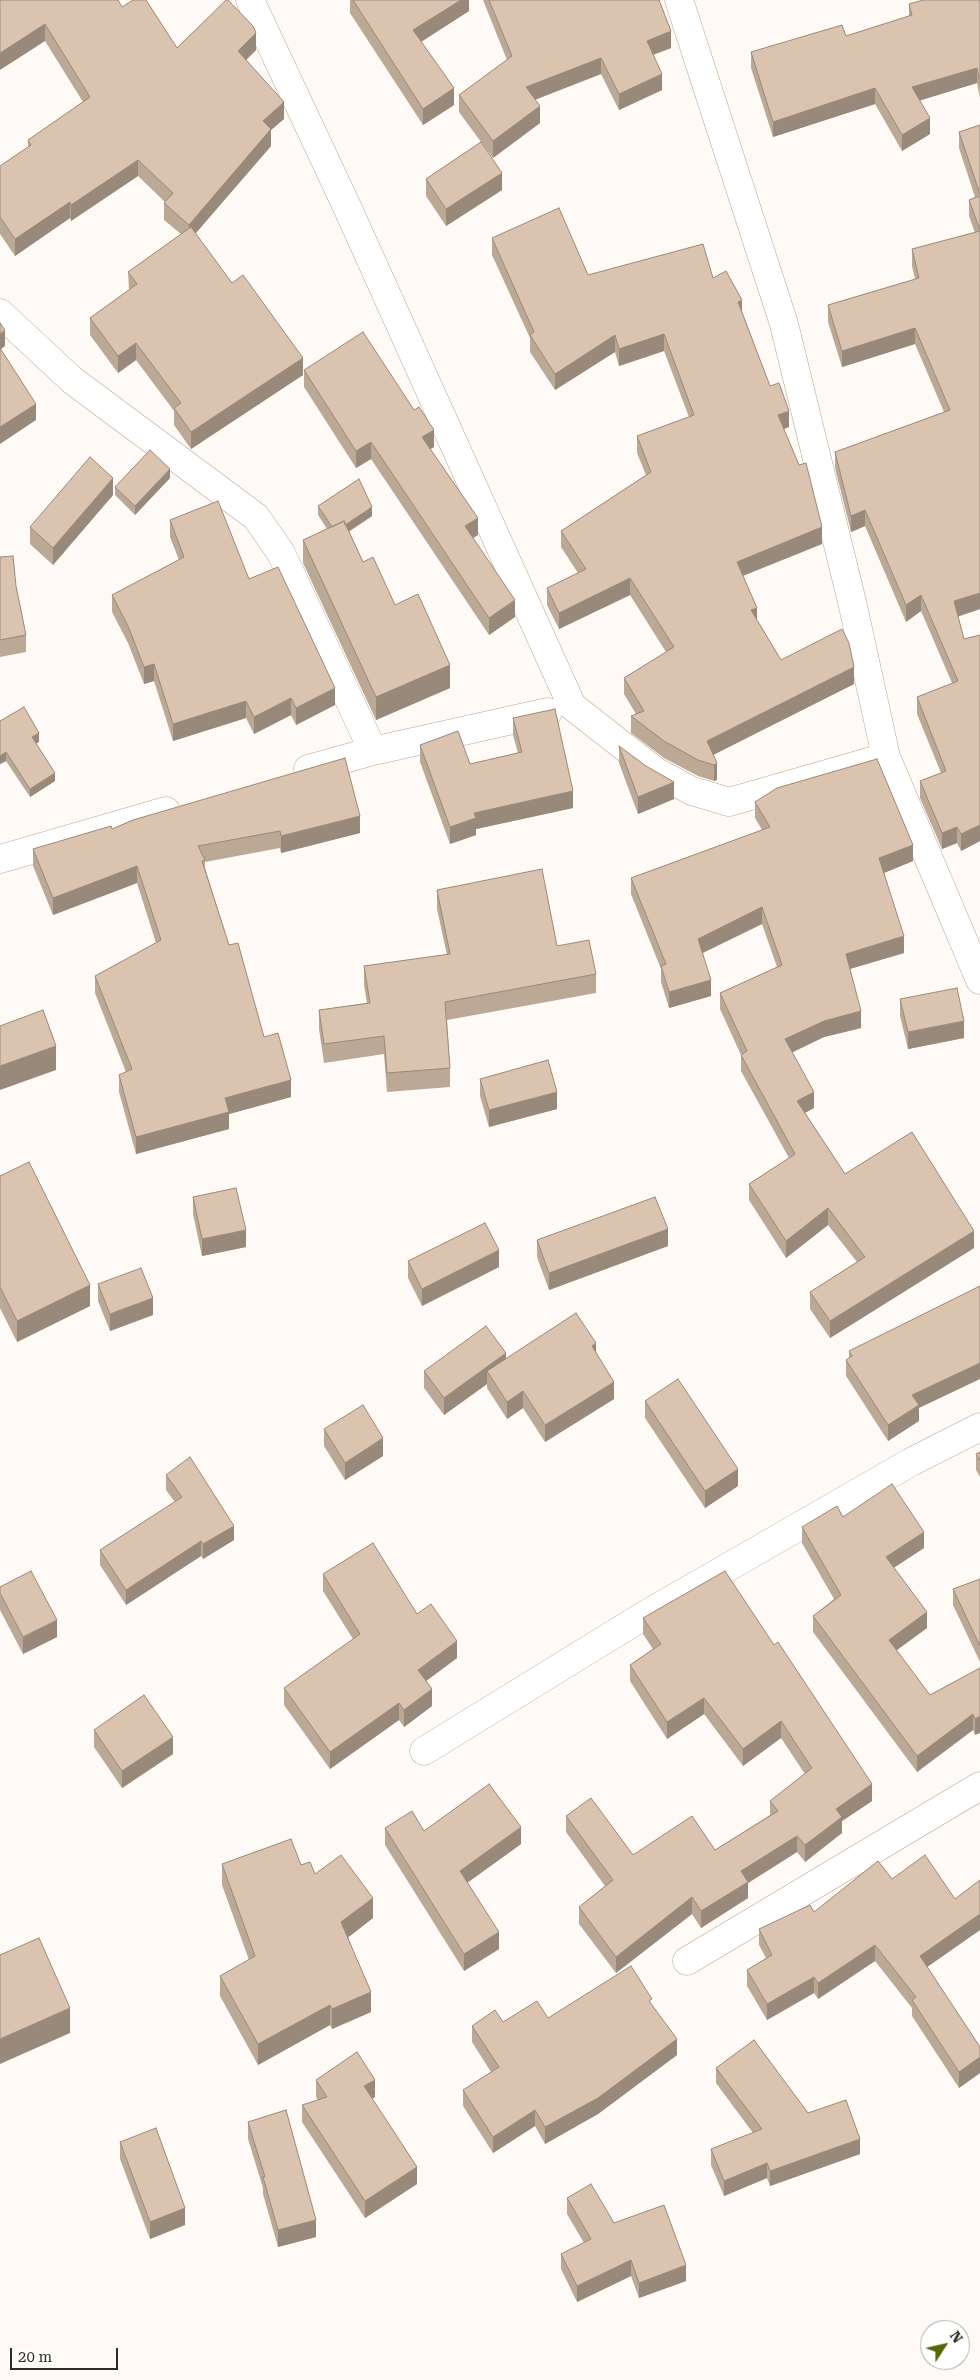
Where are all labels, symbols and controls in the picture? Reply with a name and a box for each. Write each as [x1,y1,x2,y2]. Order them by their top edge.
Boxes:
north arrow [920,2320,970,2370]
text: N [947,2328,966,2346]
scale bar [12,2338,120,2370]
text: 20 m [18,2348,52,2366]

